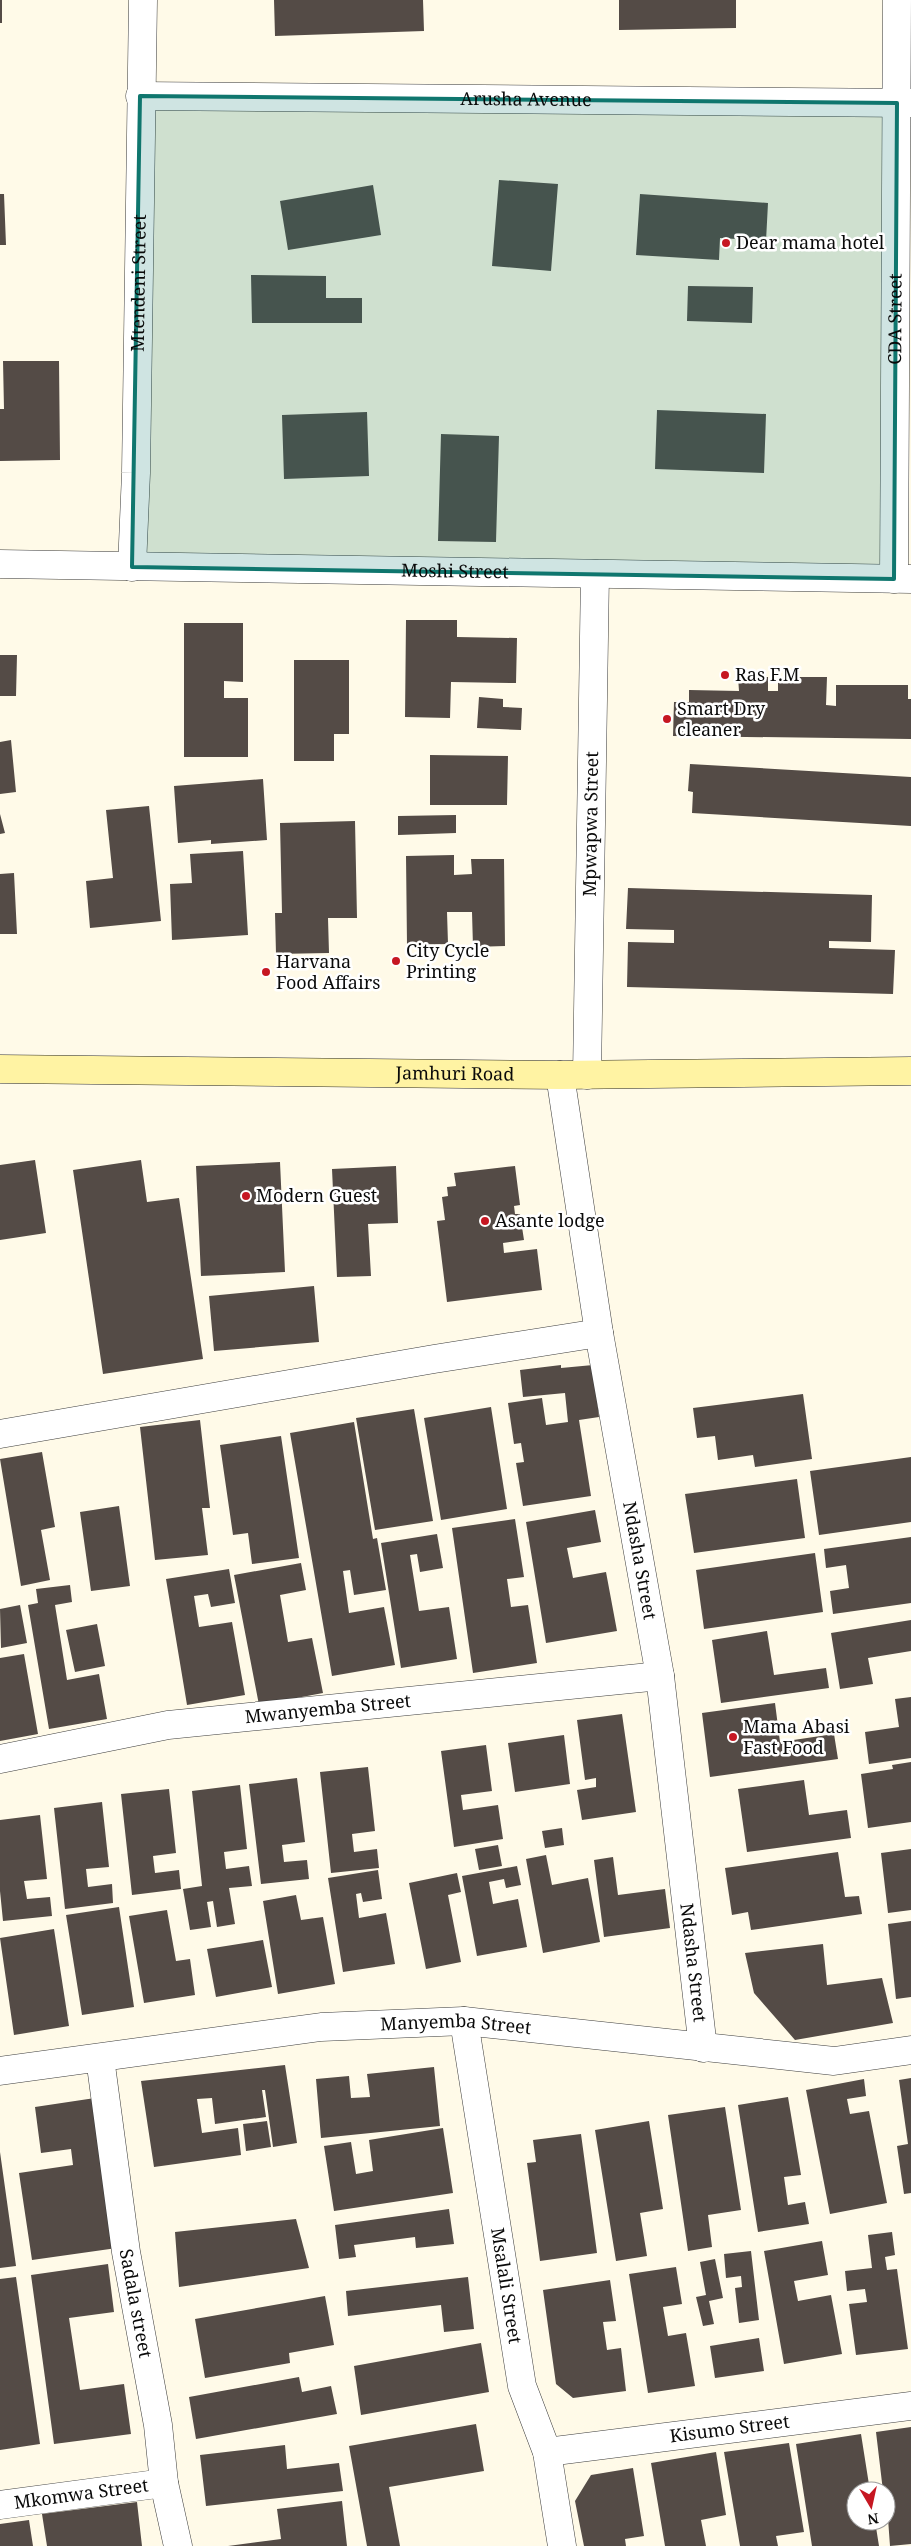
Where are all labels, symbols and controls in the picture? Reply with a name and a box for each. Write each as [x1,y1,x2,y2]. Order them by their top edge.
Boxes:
street label: Arusha Avenue [460,86,592,111]
street label: Mtendeni Street [125,214,151,352]
place label: Dear mama hotel [736,230,885,254]
marker: Dear mama hotel [720,237,732,249]
street label: CDA Street [882,273,907,365]
street label: Moshi Street [401,558,509,583]
place label: Ras F.M [735,662,800,686]
marker: Ras F.M [719,669,731,681]
place label: Smart Dry cleaner [677,696,766,741]
marker: Smart Dry cleaner [661,713,673,725]
street label: Mpwapwa Street [577,751,603,897]
place label: City Cycle Printing [406,938,489,983]
place label: Harvana Food Affairs [276,949,380,994]
marker: City Cycle Printing [390,955,402,967]
marker: Harvana Food Affairs [260,966,272,978]
street label: Jamhuri Road [394,1060,515,1086]
place label: Modern Guest [256,1183,377,1207]
marker: Modern Guest [240,1190,252,1202]
place label: Asante lodge [495,1208,605,1232]
marker: Asante lodge [479,1215,491,1227]
street label: Ndasha Street [618,1499,663,1621]
street label: Mwanyemba Street [244,1688,412,1728]
place label: Mama Abasi Fast Food [743,1714,850,1759]
marker: Mama Abasi Fast Food [727,1731,739,1743]
street label: Ndasha Street [675,1902,713,2023]
street label: Manyemba Street [380,2008,533,2039]
street label: Msalali Street [486,2226,528,2345]
street label: Sadala street [115,2247,158,2360]
street label: Kisumo Street [668,2408,791,2447]
street label: Mkomwa Street [13,2472,150,2514]
north arrow [846,2481,896,2531]
text: N [866,2509,880,2530]

